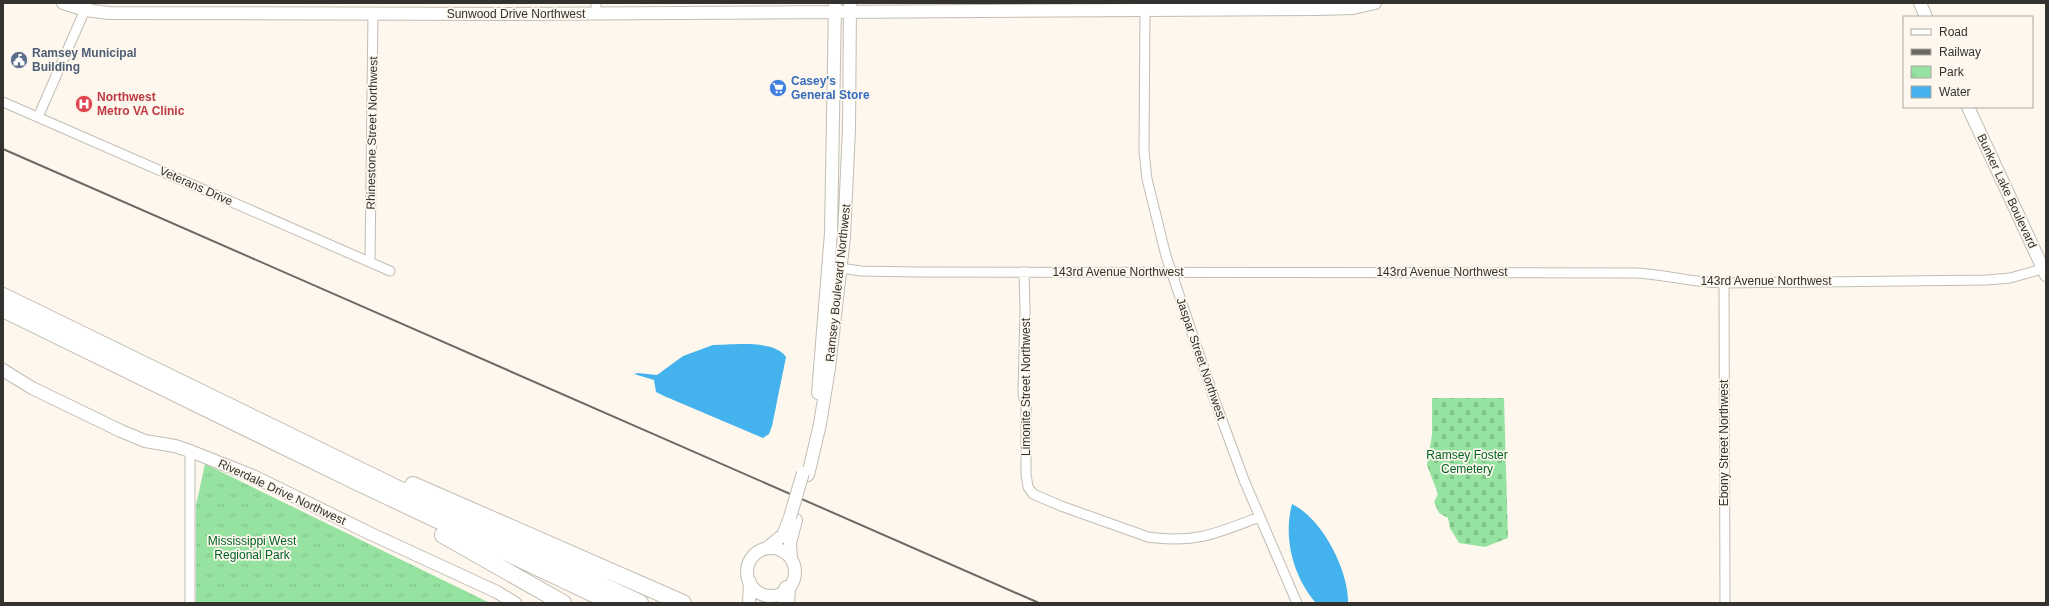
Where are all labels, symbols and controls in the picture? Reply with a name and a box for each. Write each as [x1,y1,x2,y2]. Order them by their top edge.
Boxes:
street label: Sunwood Drive Northwest [447,7,586,21]
legend [1903,16,2033,108]
text: Road [1939,25,1968,39]
text: Railway [1939,45,1981,59]
place label: Ramsey Municipal Building [32,46,137,74]
public building icon: Ramsey Municipal Building [9,50,29,70]
street label: Rhinestone Street Northwest [364,56,380,210]
text: Park [1939,65,1965,79]
place label: Casey's General Store [791,74,870,102]
supermarket icon: Casey's General Store [768,78,788,98]
text: Water [1939,85,1971,99]
place label: Northwest Metro VA Clinic [97,90,185,118]
hospital icon: Northwest Metro VA Clinic [74,94,94,114]
street label: Bunker Lake Boulevard [1974,132,2040,250]
street label: Veterans Drive [157,164,235,209]
street label: Ramsey Boulevard Northwest [823,203,853,363]
street label: 143rd Avenue Northwest [1052,265,1184,279]
street label: 143rd Avenue Northwest [1376,265,1508,279]
street label: 143rd Avenue Northwest [1700,274,1832,288]
street label: Jaspar Street Northwest [1173,296,1229,423]
street label: Limonite Street Northwest [1019,317,1033,456]
street label: Ebony Street Northwest [1717,379,1731,506]
park label: Ramsey Foster Cemetery [1426,448,1508,476]
street label: Riverdale Drive Northwest [216,456,349,528]
park label: Mississippi West Regional Park [208,534,297,562]

